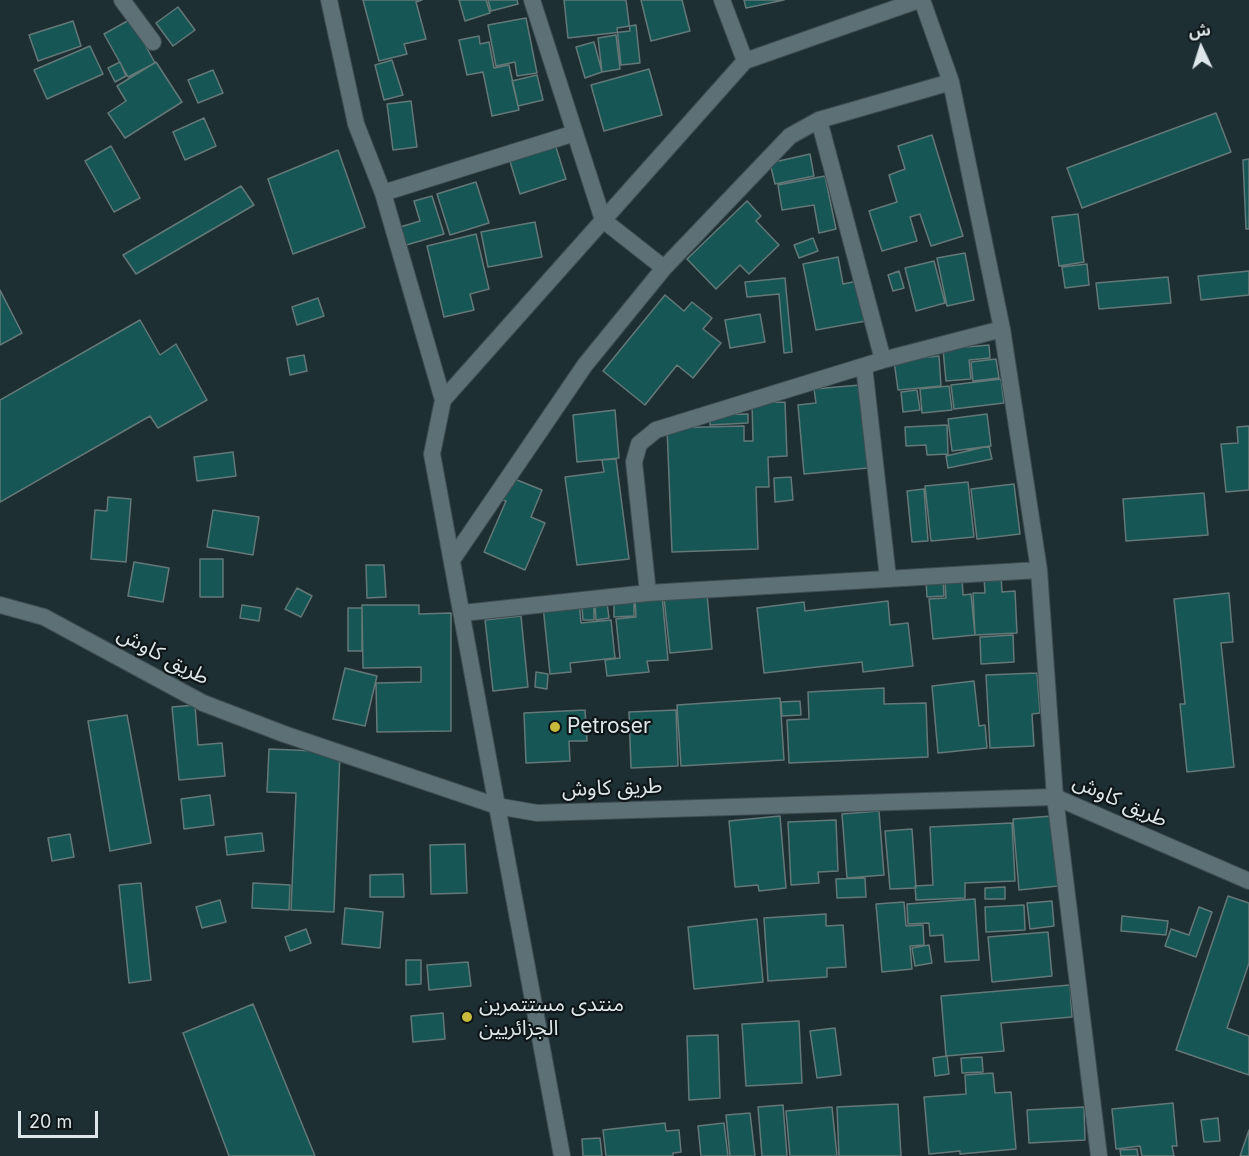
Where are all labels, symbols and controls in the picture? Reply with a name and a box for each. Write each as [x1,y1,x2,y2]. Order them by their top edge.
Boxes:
north arrow [1171,18,1231,78]
text: ش [1188,19,1211,41]
street label: طريق كاوش [113,621,213,691]
place label: Petroser [567,714,651,740]
marker: Petroser [548,720,562,734]
street label: طريق كاوش [1069,769,1171,833]
street label: طريق كاوش [561,774,663,802]
place label: منتدى مستتمرين الجزائريين [479,992,624,1042]
marker: منتدى مستتمرين الجزائريين [460,1010,474,1024]
scale bar [21,1099,100,1137]
text: 20 m [29,1111,72,1132]

